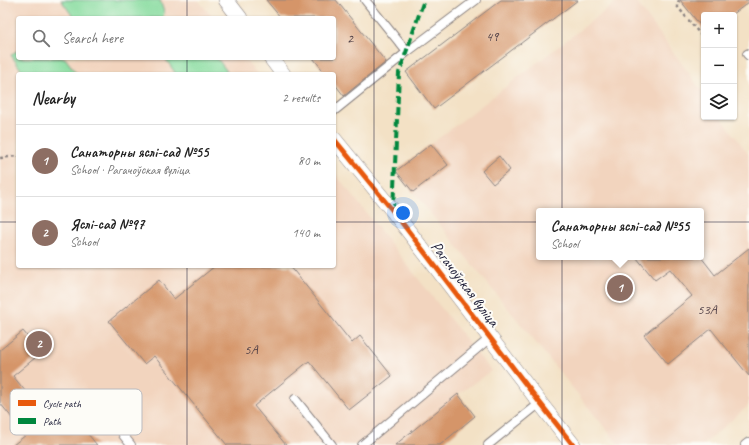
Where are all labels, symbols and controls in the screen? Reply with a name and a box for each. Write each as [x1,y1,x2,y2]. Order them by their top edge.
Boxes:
map controls [701,12,737,120]
button: + [701,12,737,48]
search box [16,16,336,60]
icon: search [30,27,52,49]
house number: 49 [486,28,500,45]
text: Search here [62,29,123,48]
house number: 2 [347,30,355,47]
button: − [701,48,737,84]
button: layers [701,84,737,120]
text: Nearby [32,88,75,109]
text: 2 results [282,90,320,106]
text: Санаторны яслі-сад №55 [70,143,209,162]
text: 1 [42,153,48,169]
text: 80 m [298,153,320,169]
text: School · Рагачоўская вуліца [70,162,189,178]
your location [393,203,413,223]
popup [536,208,704,260]
text: Яслі-сад №97 [70,215,144,234]
text: Санаторны яслі-сад №55 [551,217,689,236]
text: 2 [42,225,48,241]
text: 140 m [292,225,320,241]
text: School [70,234,98,250]
text: School [551,236,579,252]
street label: Рагачоўская вуліца [426,237,504,332]
pin: 1 [607,273,633,303]
house number: 53А [697,301,718,318]
pin: 2 [26,329,52,359]
house number: 5А [244,341,259,358]
legend [10,389,142,435]
text: Cycle path [43,396,82,410]
text: Path [43,414,62,428]

